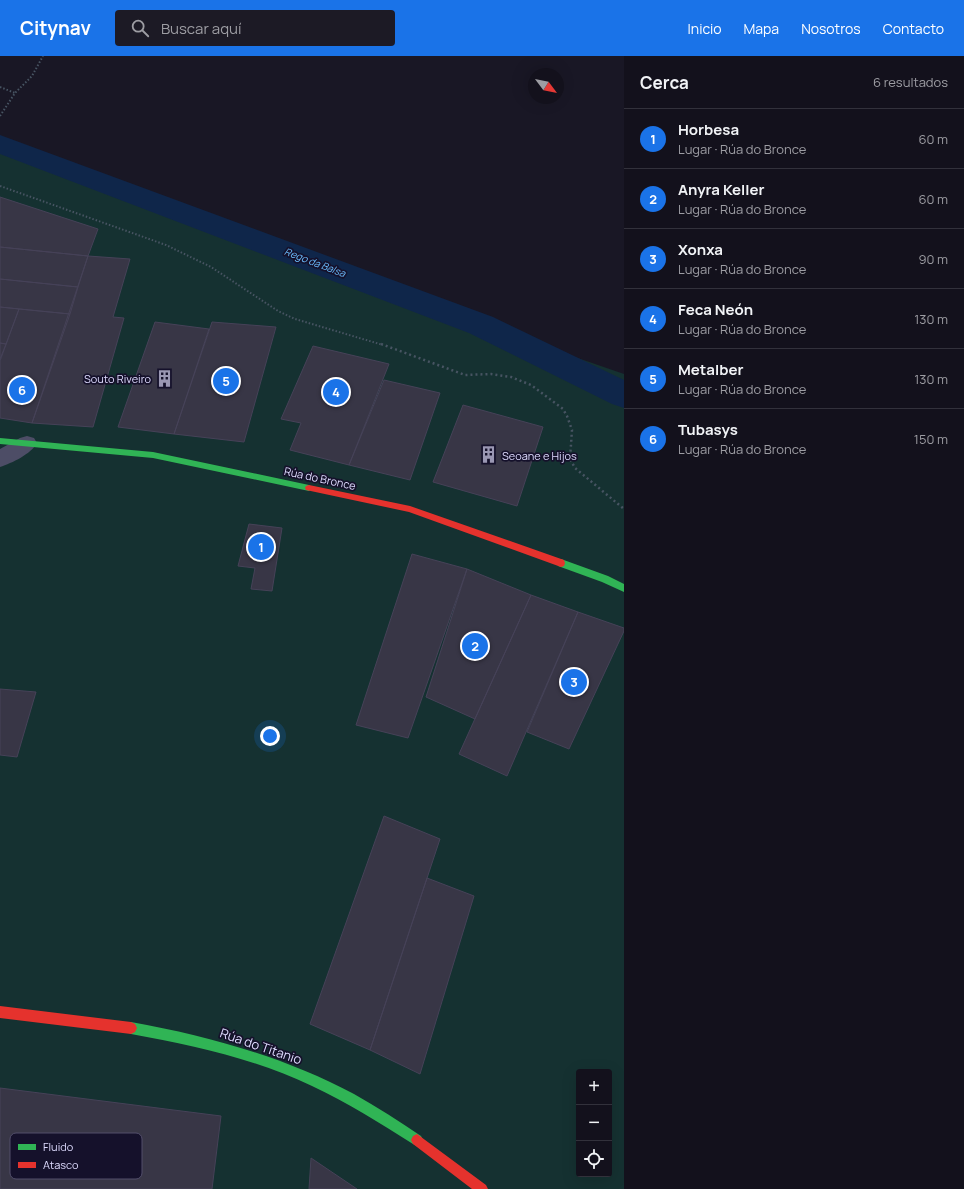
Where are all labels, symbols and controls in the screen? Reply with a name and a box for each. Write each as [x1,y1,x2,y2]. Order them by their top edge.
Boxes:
search box [115,10,395,46]
text: Citynav [20,15,91,41]
icon: search [129,17,151,39]
text: Buscar aquí [161,18,242,39]
text: Inicio [688,19,722,38]
text: Mapa [744,19,779,38]
text: Nosotros [801,19,861,38]
text: Contacto [883,19,944,38]
north arrow [528,68,564,104]
text: Cerca [640,71,689,94]
text: 6 resultados [873,73,948,91]
text: Horbesa [678,119,739,140]
text: 1 [650,130,656,148]
text: 60 m [918,130,948,148]
text: Lugar · Rúa do Bronce [678,140,806,158]
text: Anyra Keller [678,179,765,200]
text: 2 [649,190,657,208]
text: 60 m [918,190,948,208]
text: Lugar · Rúa do Bronce [678,200,806,218]
text: Xonxa [678,239,723,260]
water label: Rego da Balsa [282,244,348,280]
text: 3 [649,250,657,268]
text: 90 m [918,250,948,268]
text: Lugar · Rúa do Bronce [678,260,806,278]
text: Feca Neón [678,299,753,320]
text: 4 [649,310,657,328]
text: 130 m [914,310,948,328]
text: Lugar · Rúa do Bronce [678,320,806,338]
text: Metalber [678,359,743,380]
pin: 5 [213,366,239,396]
building icon: Souto Riveiro [154,368,174,388]
text: 5 [649,370,657,388]
text: 130 m [914,370,948,388]
place label: Souto Riveiro [84,371,151,386]
pin: 6 [9,375,35,405]
pin: 4 [323,377,349,407]
text: Lugar · Rúa do Bronce [678,380,806,398]
text: Tubasys [678,419,738,440]
text: 6 [649,430,657,448]
text: 150 m [914,430,948,448]
text: Lugar · Rúa do Bronce [678,440,806,458]
building icon: Seoane e Hijos [479,445,499,465]
place label: Seoane e Hijos [502,448,577,463]
street label: Rúa do Bronce [283,463,358,493]
pin: 1 [248,532,274,562]
pin: 2 [462,631,488,661]
pin: 3 [561,667,587,697]
your location [260,726,280,746]
street label: Rúa do Titanio [218,1024,305,1069]
map controls [576,1069,612,1177]
button: + [576,1069,612,1105]
button: − [576,1105,612,1141]
legend [10,1133,142,1179]
text: Fluido [43,1139,74,1154]
button: locate [576,1141,612,1177]
text: Atasco [43,1157,79,1172]

